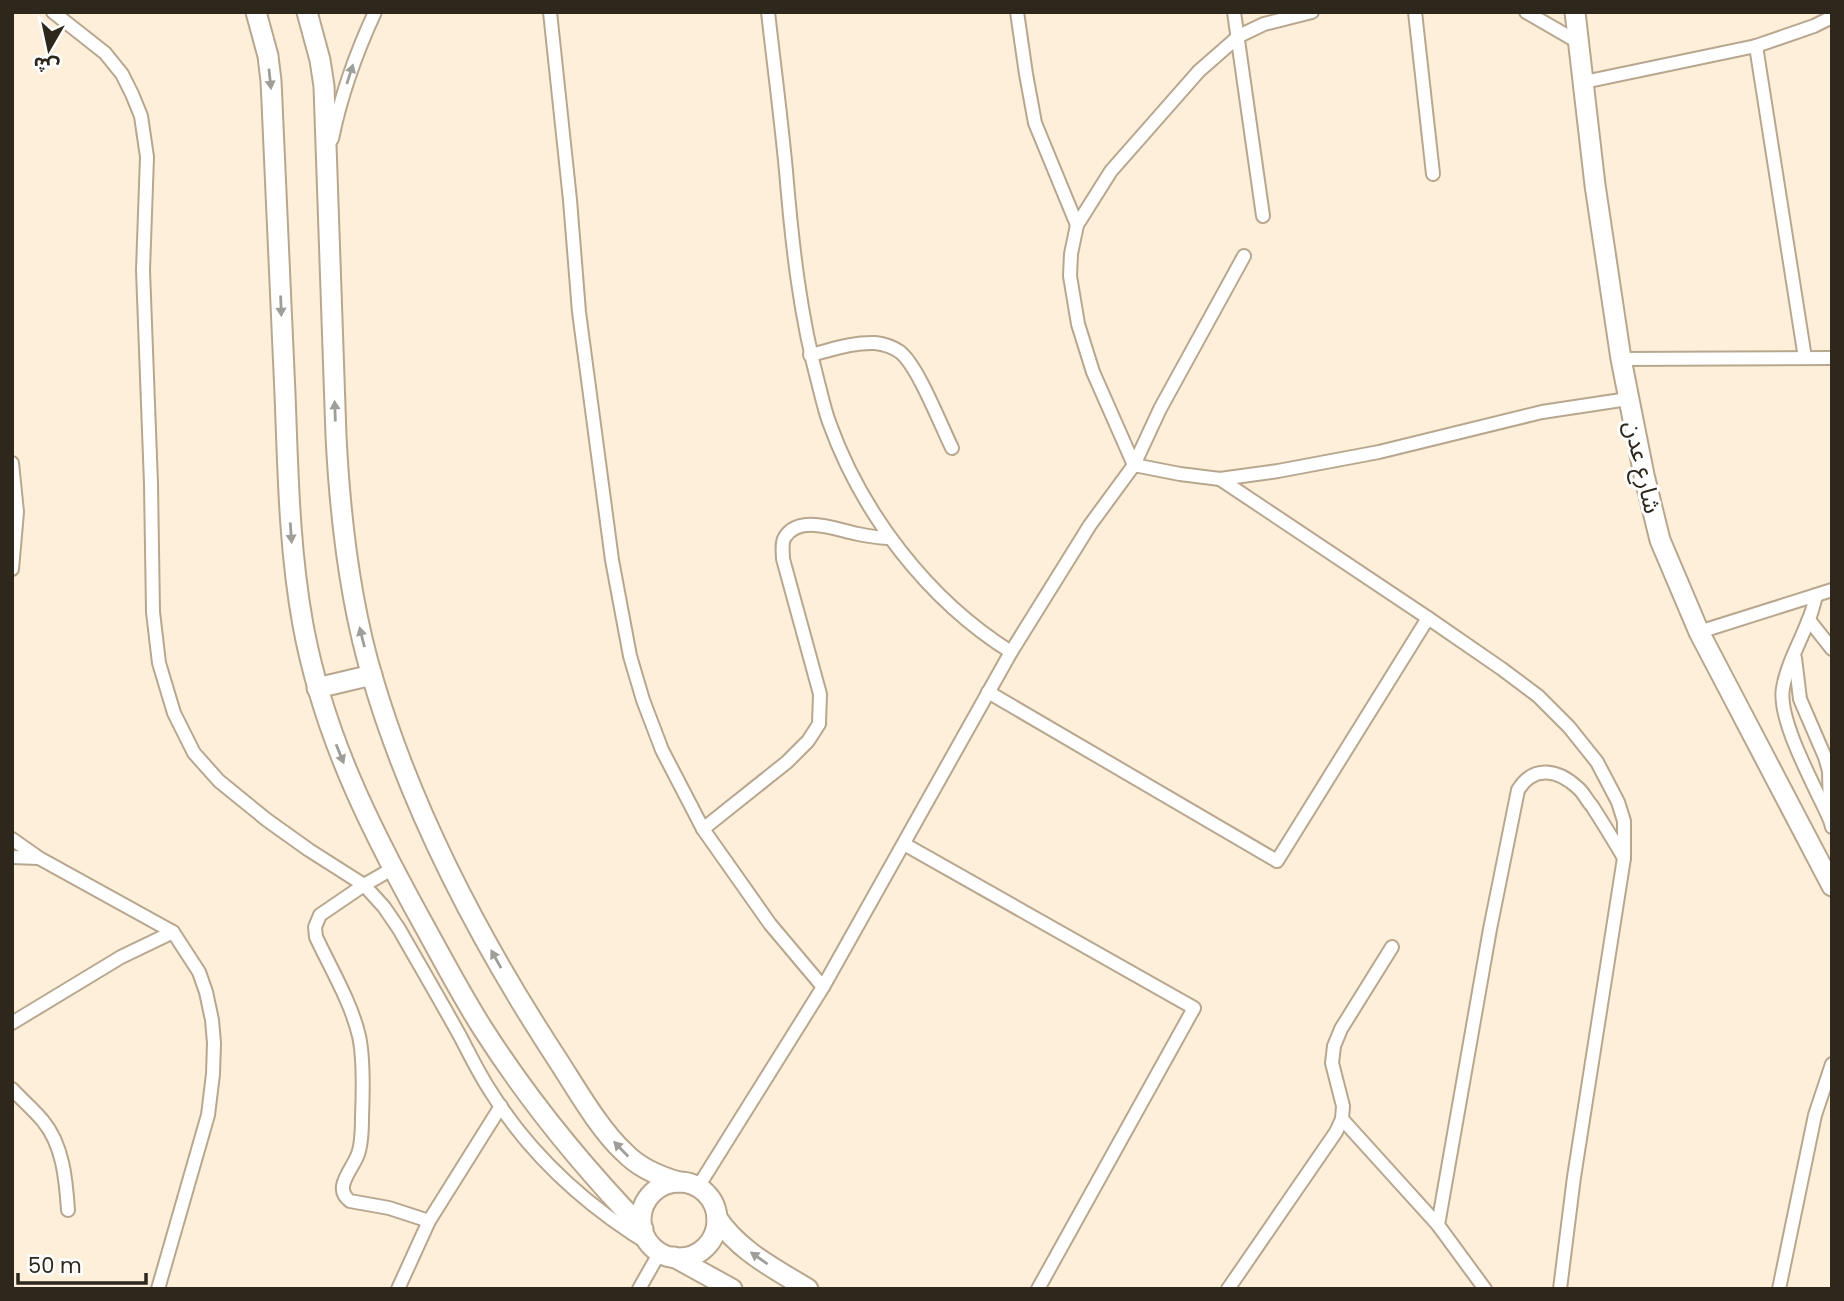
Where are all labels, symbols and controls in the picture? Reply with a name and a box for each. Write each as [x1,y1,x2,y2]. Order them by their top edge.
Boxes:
north arrow [14,14,84,84]
text: ش [31,50,61,81]
one-way arrow [345,63,356,84]
one-way arrow [265,68,276,90]
one-way arrow [275,295,286,317]
one-way arrow [329,400,341,422]
street label: شارع عدن [1615,417,1670,517]
one-way arrow [286,522,297,544]
one-way arrow [356,626,367,648]
one-way arrow [335,744,346,765]
one-way arrow [490,949,502,968]
one-way arrow [613,1141,629,1158]
scale bar [18,1242,145,1286]
text: 50 m [28,1251,82,1280]
one-way arrow [750,1251,768,1265]

